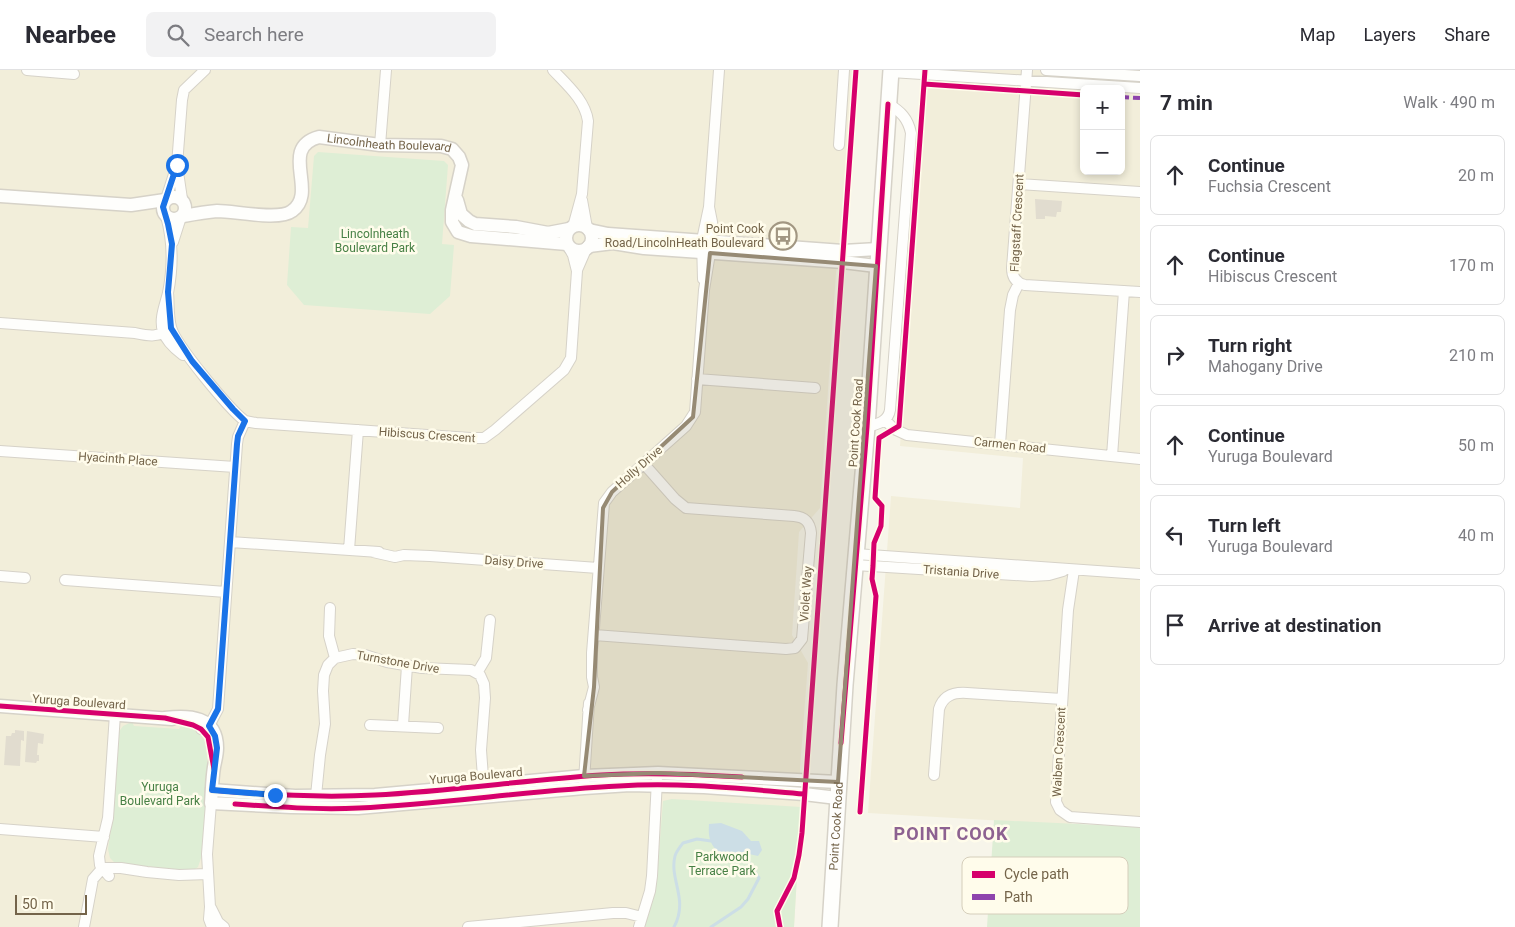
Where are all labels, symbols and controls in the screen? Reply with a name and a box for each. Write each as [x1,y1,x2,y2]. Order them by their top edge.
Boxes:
search box [146,12,496,57]
text: Nearbee [25,21,116,49]
icon: search [164,21,192,49]
text: Search here [204,23,304,46]
text: Map [1300,24,1335,45]
text: Layers [1363,24,1416,45]
text: Share [1444,24,1490,45]
map controls [1080,85,1125,175]
button: + [1080,85,1125,130]
text: 7 min [1160,91,1213,115]
text: Walk · 490 m [1403,93,1495,112]
button: − [1080,130,1125,175]
street label: Lincolnheath Boulevard [326,131,453,156]
route start [166,154,189,177]
text: Continue [1208,154,1285,177]
icon: ahead [1161,161,1189,189]
text: 20 m [1458,166,1494,185]
street label: Flagstaff Crescent [1007,173,1027,272]
text: Fuchsia Crescent [1208,177,1331,196]
bus stop icon: Point Cook Road/LincolnHeath Boulevard [768,221,798,251]
place label: Point Cook Road/LincolnHeath Boulevard [605,222,765,250]
park label: Lincolnheath Boulevard Park [335,227,416,255]
text: Continue [1208,244,1285,267]
icon: ahead [1161,251,1189,279]
text: 170 m [1449,256,1494,275]
text: Hibiscus Crescent [1208,267,1337,286]
text: Turn right [1208,334,1292,357]
icon: right [1161,341,1189,369]
text: 210 m [1449,346,1494,365]
text: Mahogany Drive [1208,357,1323,376]
street label: Point Cook Road [846,378,866,468]
text: Continue [1208,424,1285,447]
street label: Hibiscus Crescent [378,425,476,445]
icon: ahead [1161,431,1189,459]
street label: Carmen Road [973,434,1047,456]
text: 50 m [1458,436,1494,455]
street label: Holly Drive [613,443,665,491]
text: Yuruga Boulevard [1208,447,1333,466]
street label: Hyacinth Place [78,449,158,469]
text: Turn left [1208,514,1281,537]
icon: left [1161,521,1189,549]
text: 40 m [1458,526,1494,545]
text: Yuruga Boulevard [1208,537,1333,556]
street label: Daisy Drive [484,553,544,571]
street label: Tristania Drive [922,562,1000,582]
street label: Violet Way [797,565,815,622]
icon: arrive [1161,611,1189,639]
text: Arrive at destination [1208,614,1381,637]
street label: Turnstone Drive [356,648,440,676]
street label: Yuruga Boulevard [32,692,126,712]
street label: Waiben Crescent [1050,707,1068,797]
street label: Yuruga Boulevard [429,765,523,787]
park label: Yuruga Boulevard Park [120,780,201,808]
street label: Point Cook Road [827,781,846,871]
route end [264,784,287,807]
district label: POINT COOK [894,823,1008,844]
park label: Parkwood Terrace Park [688,850,757,878]
legend [962,857,1128,914]
text: Cycle path [1004,866,1069,882]
text: Path [1004,889,1033,905]
scale bar [15,892,88,915]
text: 50 m [22,896,54,912]

